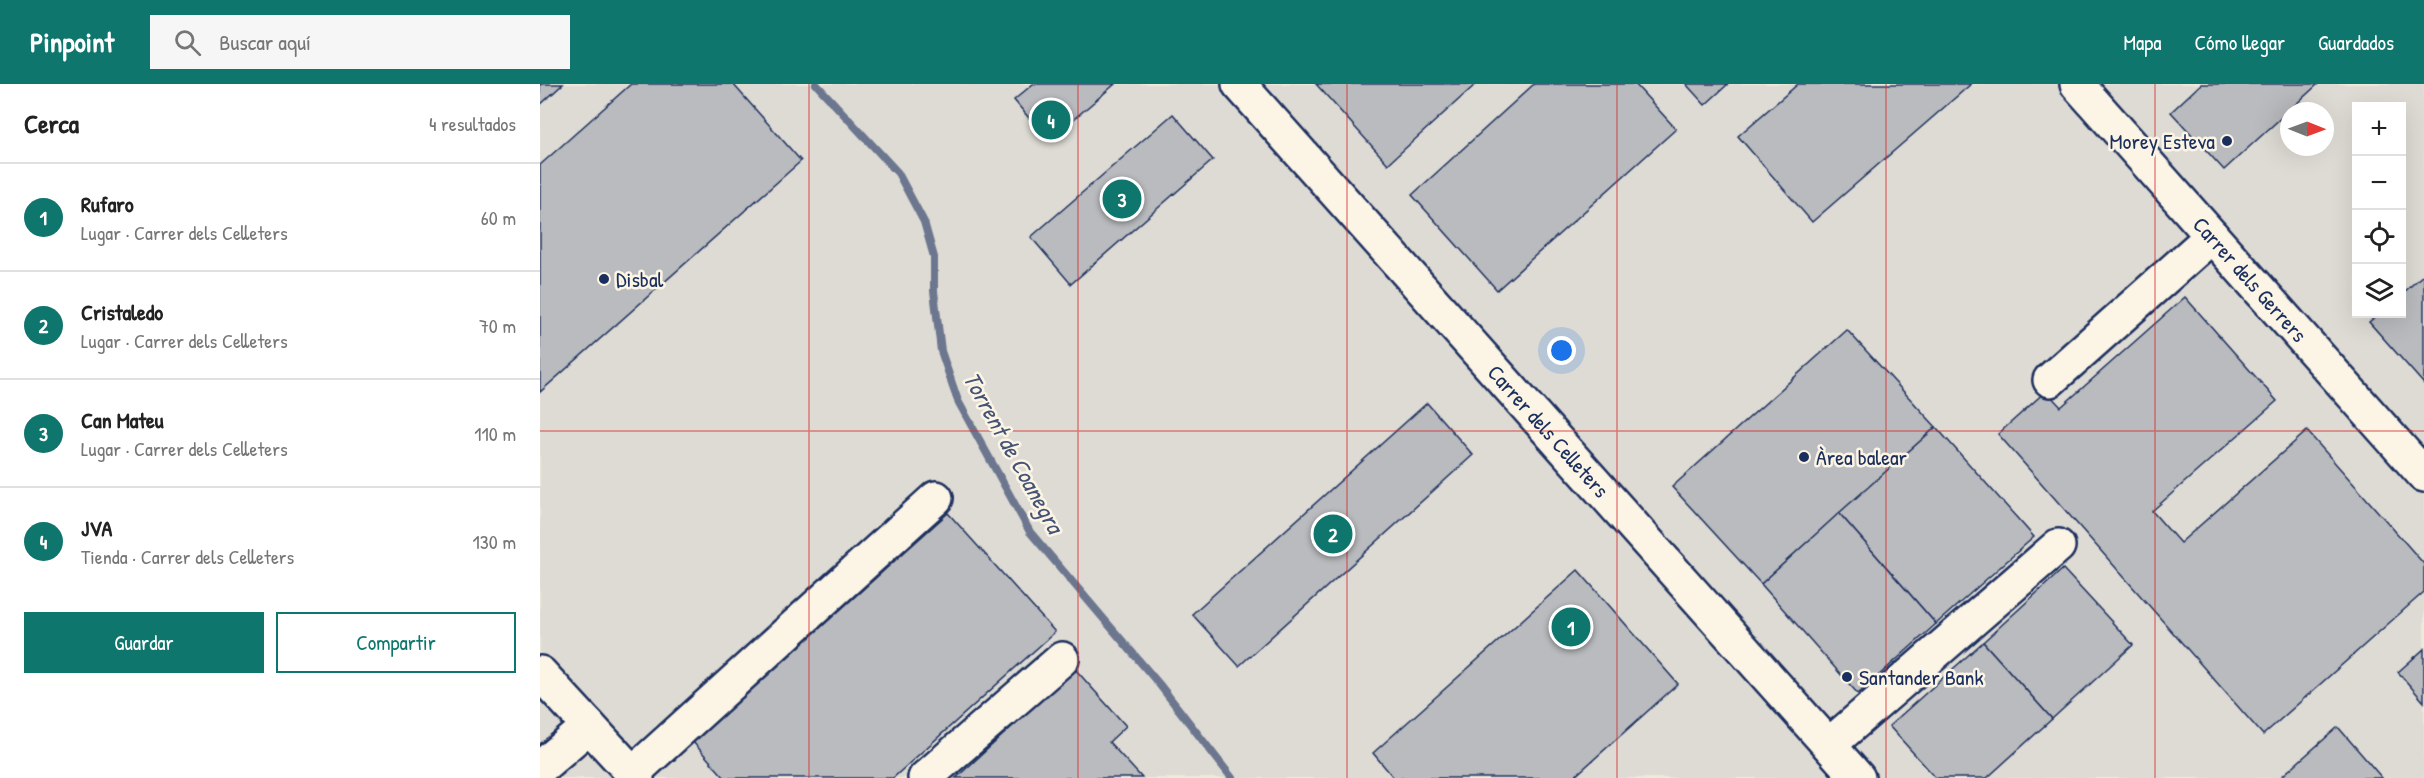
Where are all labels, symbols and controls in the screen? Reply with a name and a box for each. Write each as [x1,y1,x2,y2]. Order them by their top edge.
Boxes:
search box [150,15,570,69]
text: Pinpoint [30,23,114,61]
icon: search [171,26,204,59]
text: Buscar aquí [219,27,311,57]
text: Mapa [2123,28,2161,57]
text: Cómo llegar [2194,28,2285,57]
text: Guardados [2318,28,2394,57]
pin: 4 [1032,98,1070,142]
north arrow [2280,102,2334,156]
map controls [2352,102,2406,318]
button: + [2352,102,2406,156]
text: Cerca [24,106,79,141]
text: 4 resultados [429,110,516,137]
place label: Morey Esteva [2110,126,2215,156]
marker: Morey Esteva [2220,134,2234,148]
button: − [2352,156,2406,210]
pin: 3 [1102,176,1142,222]
text: Rufaro [81,189,134,219]
text: 1 [40,204,47,231]
text: 60 m [481,204,516,231]
street label: Carrer dels Gerrers [2186,210,2314,349]
button: locate [2352,210,2406,264]
text: Lugar · Carrer dels Celleters [81,219,288,246]
place label: Disbal [616,264,664,294]
button: layers [2352,264,2406,318]
marker: Disbal [597,272,611,286]
text: Cristaledo [81,297,163,327]
text: 2 [39,312,48,339]
text: 70 m [479,312,516,339]
text: Lugar · Carrer dels Celleters [81,327,288,354]
your location [1547,336,1576,365]
street label: Carrer dels Celleters [1481,358,1616,504]
water label: Torrent de Coanegra [956,366,1073,541]
text: Can Mateu [81,405,164,435]
text: 3 [39,420,48,447]
text: 110 m [474,420,516,447]
text: Lugar · Carrer dels Celleters [81,435,288,462]
place label: Àrea balear [1816,442,1908,472]
marker: Àrea balear [1797,450,1811,464]
pin: 2 [1314,512,1352,556]
text: JVA [81,513,112,543]
text: 4 [40,528,47,555]
text: 130 m [473,528,516,555]
text: Tienda · Carrer dels Celleters [81,543,294,570]
pin: 1 [1552,604,1590,650]
button: Guardar [24,612,264,673]
button: Compartir [276,612,516,673]
place label: Santander Bank [1859,662,1984,692]
marker: Santander Bank [1840,670,1854,684]

